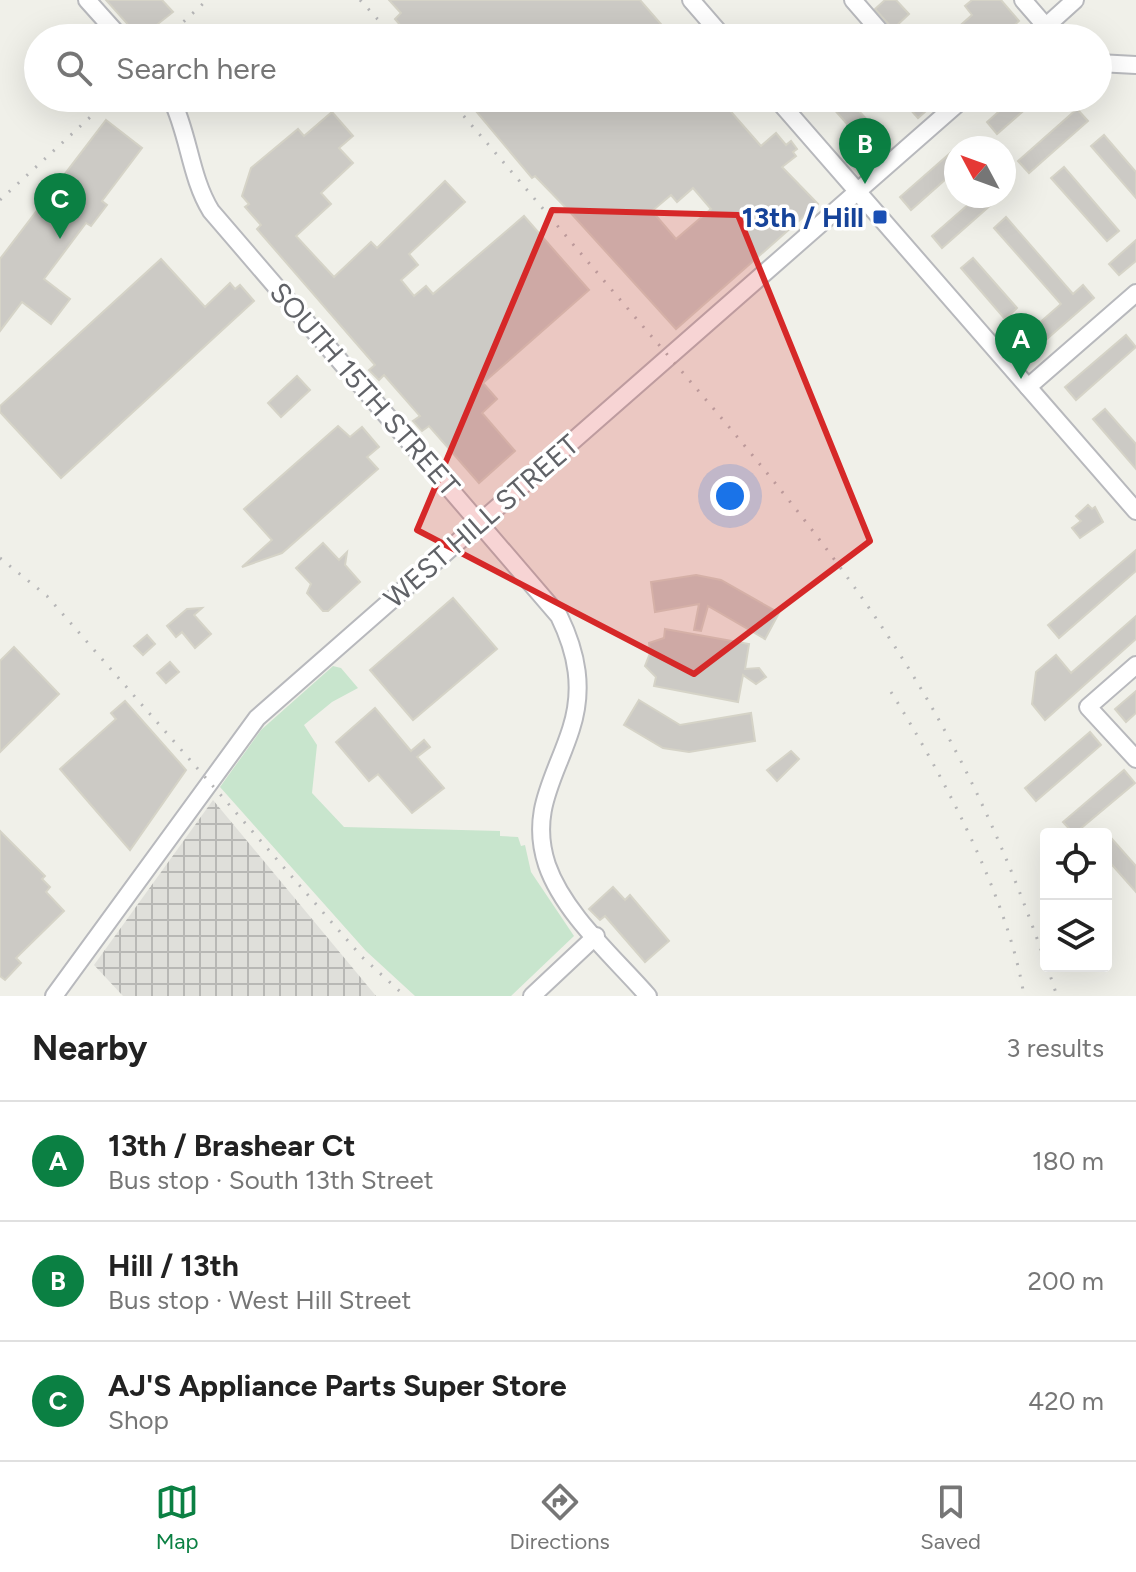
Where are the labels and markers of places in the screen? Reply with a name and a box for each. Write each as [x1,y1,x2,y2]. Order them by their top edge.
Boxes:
pin: B [839,118,891,184]
pin: C [34,173,86,239]
place label: 13th / Hill [742,200,864,234]
marker: 13th / Hill [871,208,889,226]
pin: A [995,313,1047,379]

